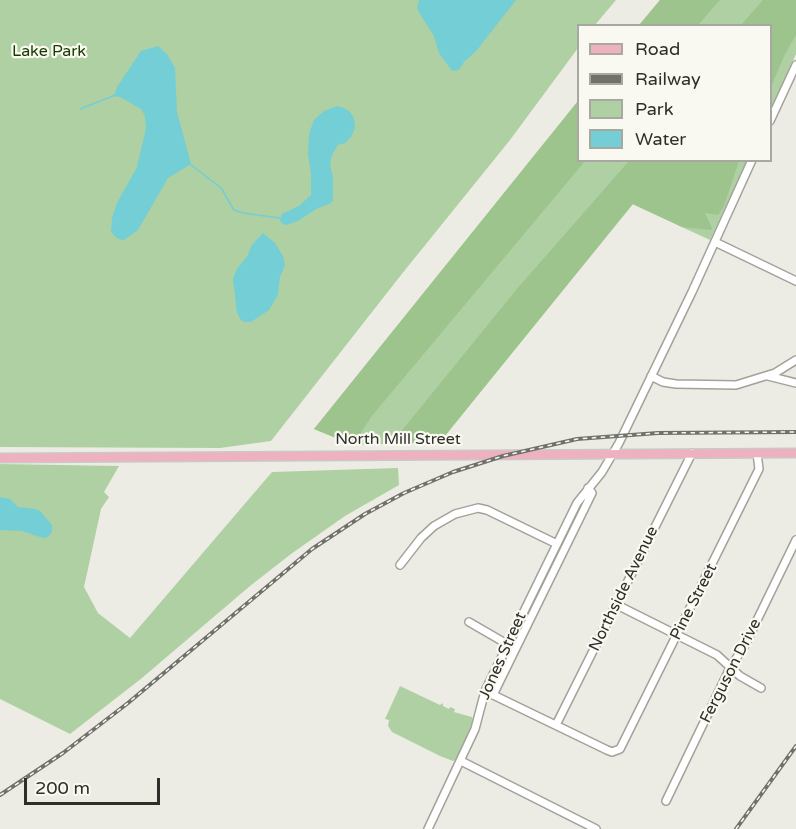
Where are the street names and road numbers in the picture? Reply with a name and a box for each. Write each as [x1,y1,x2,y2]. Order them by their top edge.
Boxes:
street label: North Mill Street [335,430,461,450]
street label: Northside Avenue [585,523,663,655]
street label: Pine Street [667,561,721,643]
street label: Jones Street [475,609,531,703]
street label: Ferguson Drive [696,616,766,726]

